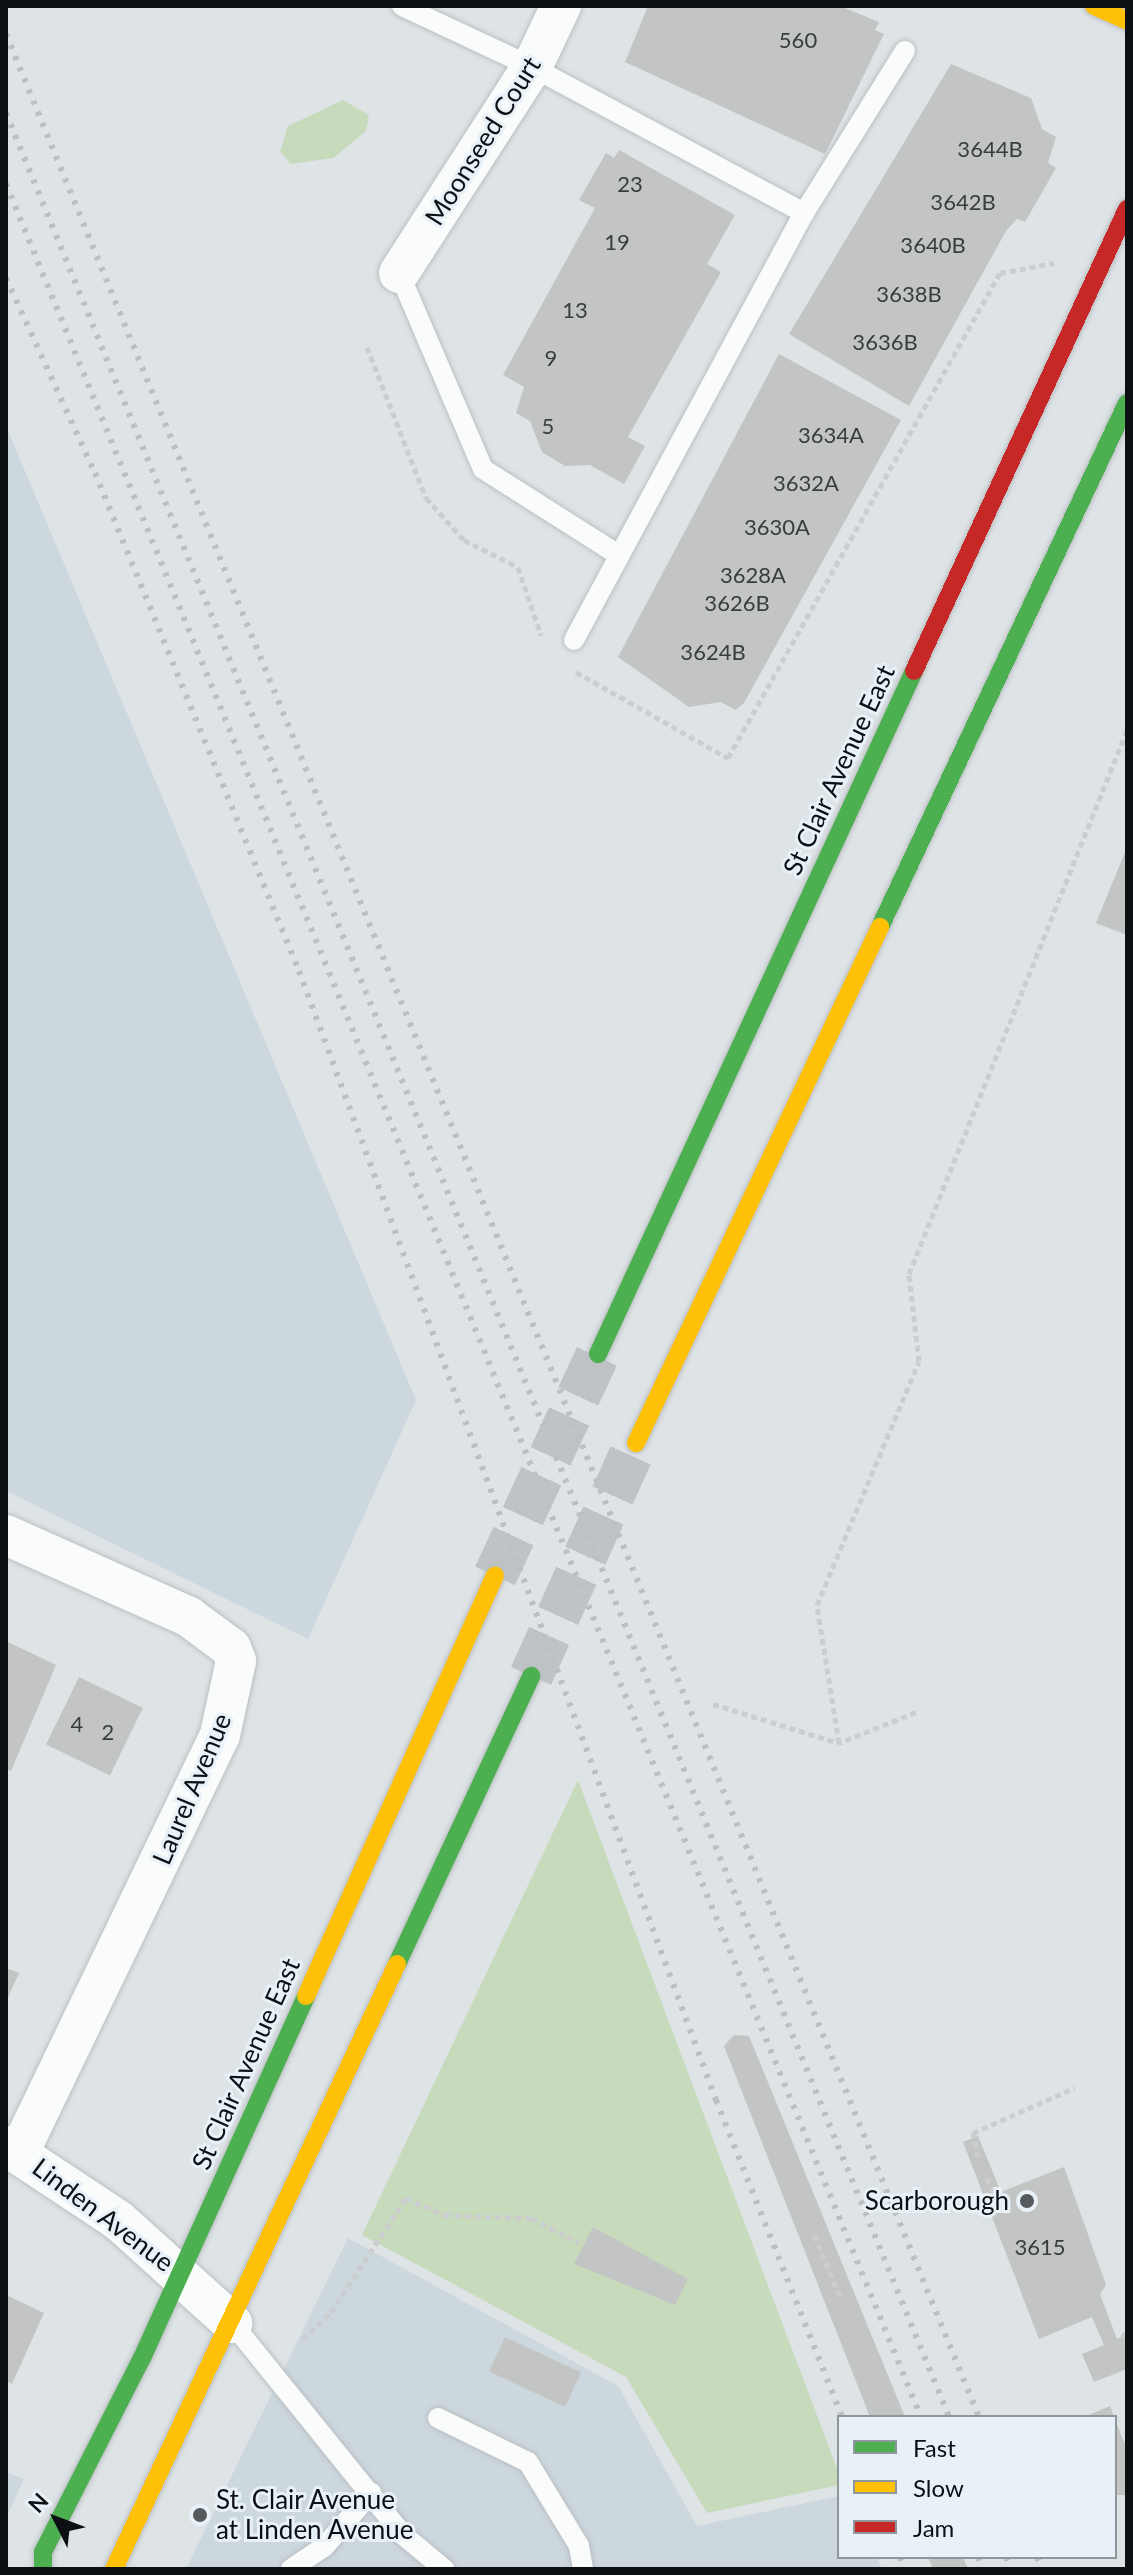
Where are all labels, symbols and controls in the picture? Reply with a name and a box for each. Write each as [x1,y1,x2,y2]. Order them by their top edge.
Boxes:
house number: 560 [779,27,817,53]
street label: Moonseed Court [419,51,547,231]
house number: 3644B [957,136,1023,162]
house number: 23 [617,171,643,197]
house number: 3642B [930,189,996,215]
house number: 19 [604,229,630,255]
house number: 3640B [900,232,966,258]
house number: 3638B [876,281,942,307]
house number: 13 [562,297,588,323]
house number: 3636B [852,329,918,355]
house number: 9 [545,345,557,371]
house number: 5 [542,413,554,439]
house number: 3634A [798,422,864,448]
house number: 3632A [773,470,839,496]
house number: 3630A [744,514,810,540]
house number: 3628A [720,562,786,588]
house number: 3626B [704,590,770,616]
house number: 3624B [680,639,746,665]
street label: St Clair Avenue East [776,659,902,881]
street label: Laurel Avenue [146,1708,238,1870]
house number: 4 [71,1711,83,1737]
house number: 2 [102,1719,114,1745]
street label: St Clair Avenue East [185,1953,307,2175]
street label: Linden Avenue [26,2152,180,2278]
place label: Scarborough [865,2185,1009,2217]
marker: Scarborough [1016,2190,1038,2212]
house number: 3615 [1014,2234,1066,2260]
legend [837,2415,1117,2559]
text: Fast [913,2433,956,2462]
text: Slow [913,2473,964,2502]
north arrow [16,2479,96,2559]
place label: St. Clair Avenue at Linden Avenue [216,2484,414,2546]
text: N [22,2487,53,2518]
marker: St. Clair Avenue at Linden Avenue [191,2506,209,2524]
text: Jam [913,2513,954,2542]

